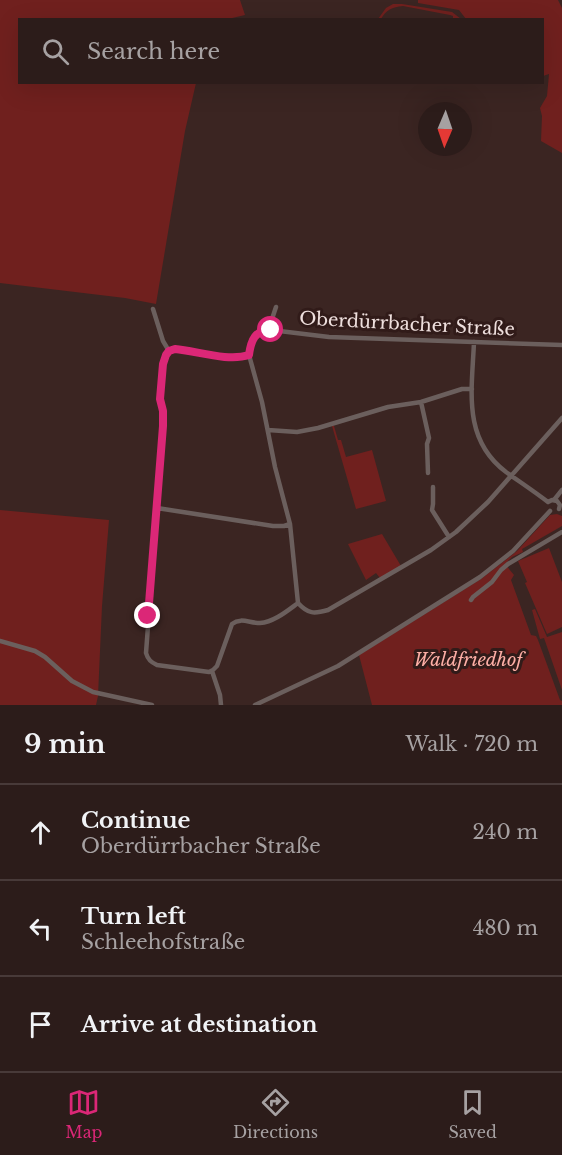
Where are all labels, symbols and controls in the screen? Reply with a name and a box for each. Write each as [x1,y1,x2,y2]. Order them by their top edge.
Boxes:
search box [18,18,544,84]
icon: search [39,35,72,68]
text: Search here [87,38,220,65]
north arrow [418,102,472,156]
street label: Oberdürrbacher Straße [299,307,515,341]
route start [257,316,283,342]
route end [134,602,160,628]
park label: Waldfriedhof [414,649,526,671]
text: 9 min [24,728,105,760]
text: Walk · 720 m [406,732,538,756]
text: Continue [81,807,190,834]
icon: ahead [24,816,57,849]
text: 240 m [473,820,538,844]
text: Oberdürrbacher Straße [81,834,321,858]
text: Turn left [81,903,186,930]
icon: left [24,912,57,945]
text: 480 m [473,916,538,940]
text: Schleehofstraße [81,930,245,954]
icon: arrive [24,1008,57,1041]
text: Arrive at destination [81,1011,318,1038]
tab: Map [65,1086,102,1142]
tab: Directions [233,1086,318,1142]
tab: Saved [448,1086,497,1142]

